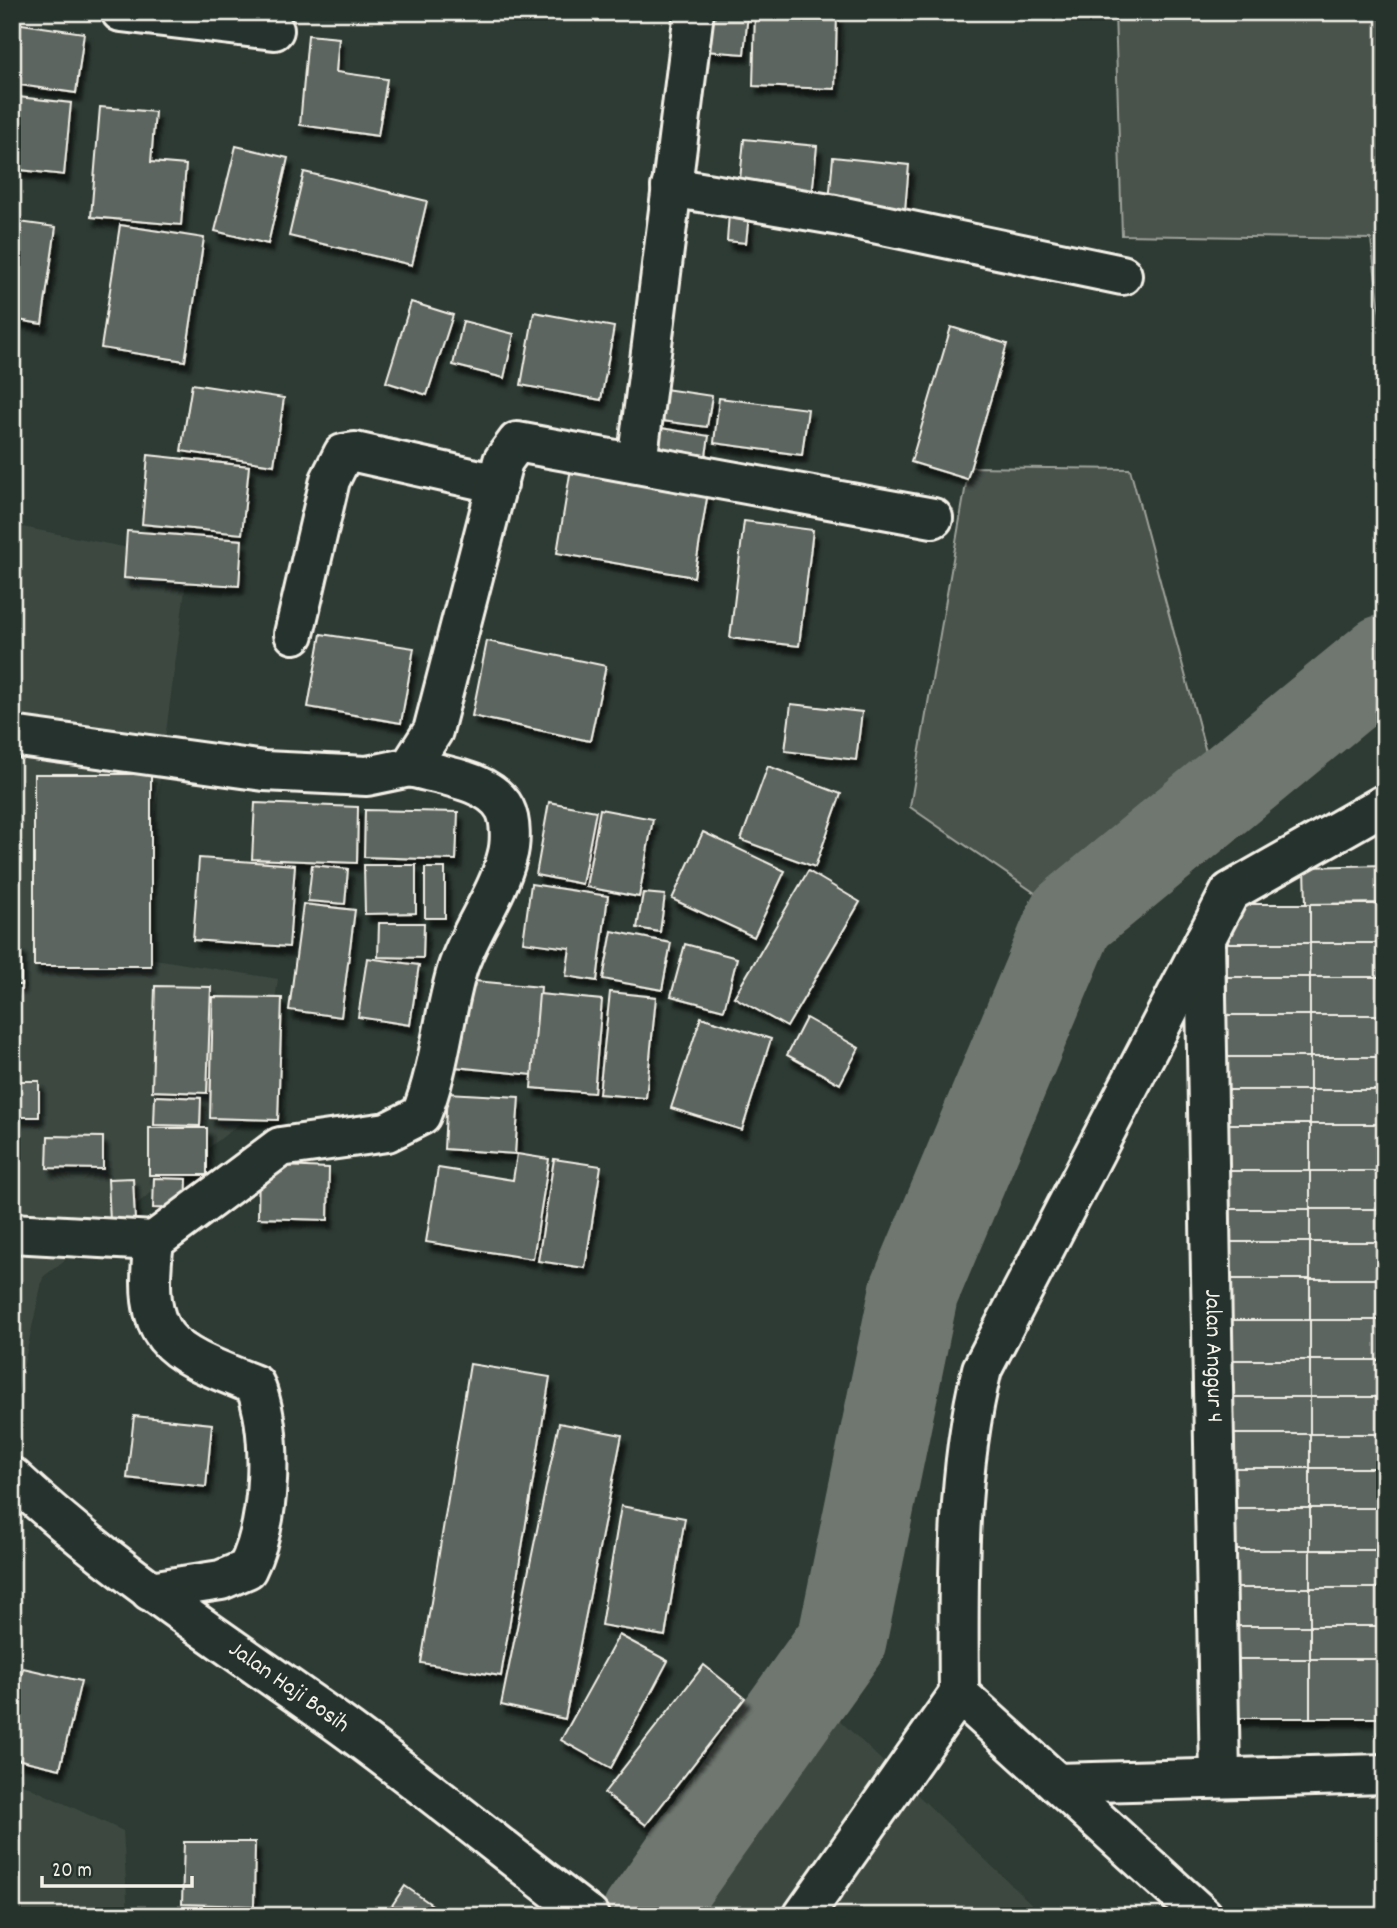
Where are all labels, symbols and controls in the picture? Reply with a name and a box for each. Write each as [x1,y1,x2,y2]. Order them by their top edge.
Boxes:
street label: Jalan Anggur 4 [1194,1289,1231,1423]
street label: Jalan Haji Bosih [221,1634,356,1742]
scale bar [42,1844,192,1888]
text: 20 m [52,1857,92,1887]

